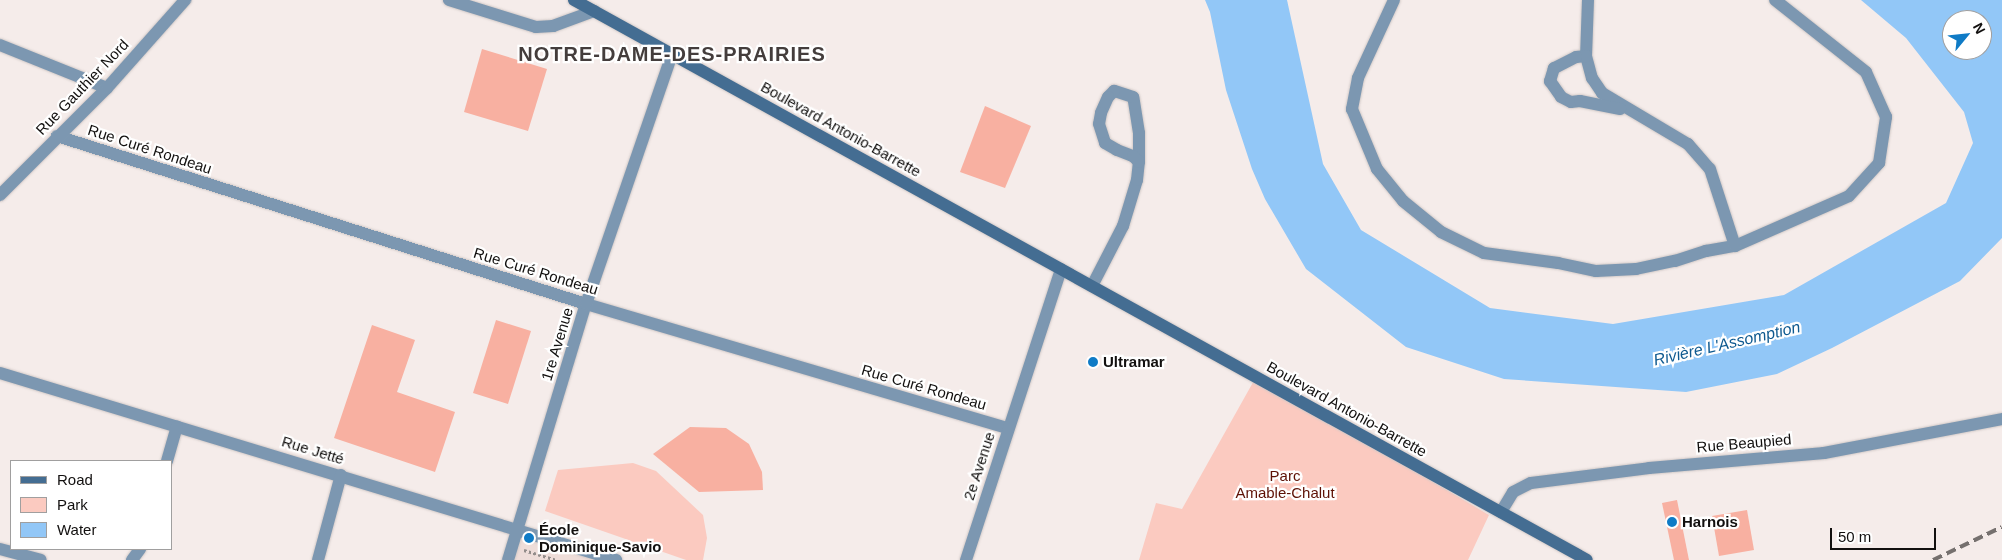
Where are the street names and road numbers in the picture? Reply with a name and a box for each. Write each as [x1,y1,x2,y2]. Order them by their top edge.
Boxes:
street label: Rue Gauthier Nord [32,35,132,139]
street label: Boulevard Antonio-Barrette [758,77,924,181]
street label: Rue Curé Rondeau [86,120,214,178]
street label: Rue Curé Rondeau [472,243,600,299]
street label: 1re Avenue [537,305,577,383]
street label: Boulevard Antonio-Barrette [1264,357,1430,461]
street label: Rue Curé Rondeau [859,361,989,413]
street label: 2e Avenue [959,429,999,503]
street label: Rue Beaupied [1696,430,1792,456]
street label: Rue Jetté [280,432,346,468]

